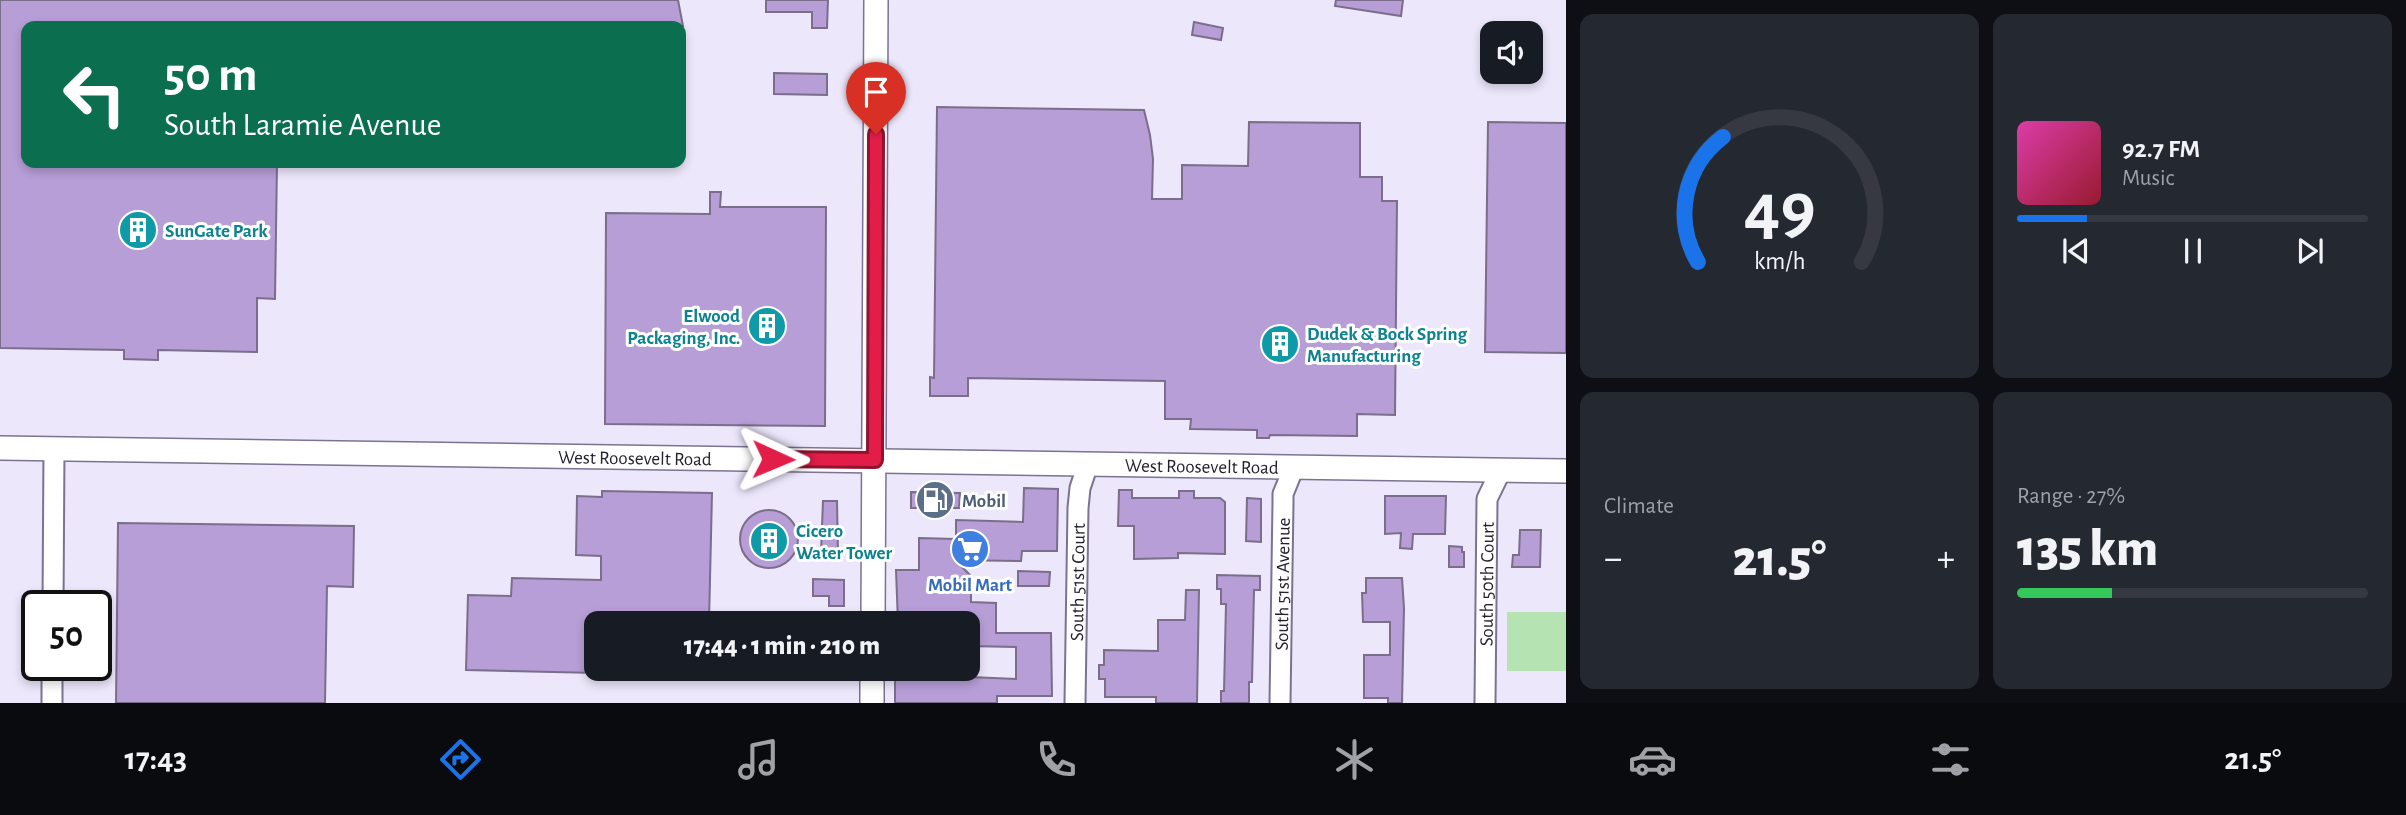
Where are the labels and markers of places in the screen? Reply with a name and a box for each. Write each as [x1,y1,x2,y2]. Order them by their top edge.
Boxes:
pin [846,62,906,134]
building icon: SunGate Park [117,209,159,251]
place label: SunGate Park [165,222,268,241]
building icon: Elwood Packaging, Inc. [746,305,788,347]
place label: Elwood Packaging, Inc. [627,307,740,348]
building icon: Dudek & Bock Spring Manufacturing [1259,323,1301,365]
place label: Dudek & Bock Spring Manufacturing [1307,325,1467,366]
fuel station icon: Mobil [914,479,956,521]
place label: Mobil [962,492,1006,511]
building icon: Cicero Water Tower [748,520,790,562]
place label: Cicero Water Tower [796,522,892,563]
supermarket icon: Mobil Mart [949,528,991,570]
place label: Mobil Mart [928,576,1013,595]

